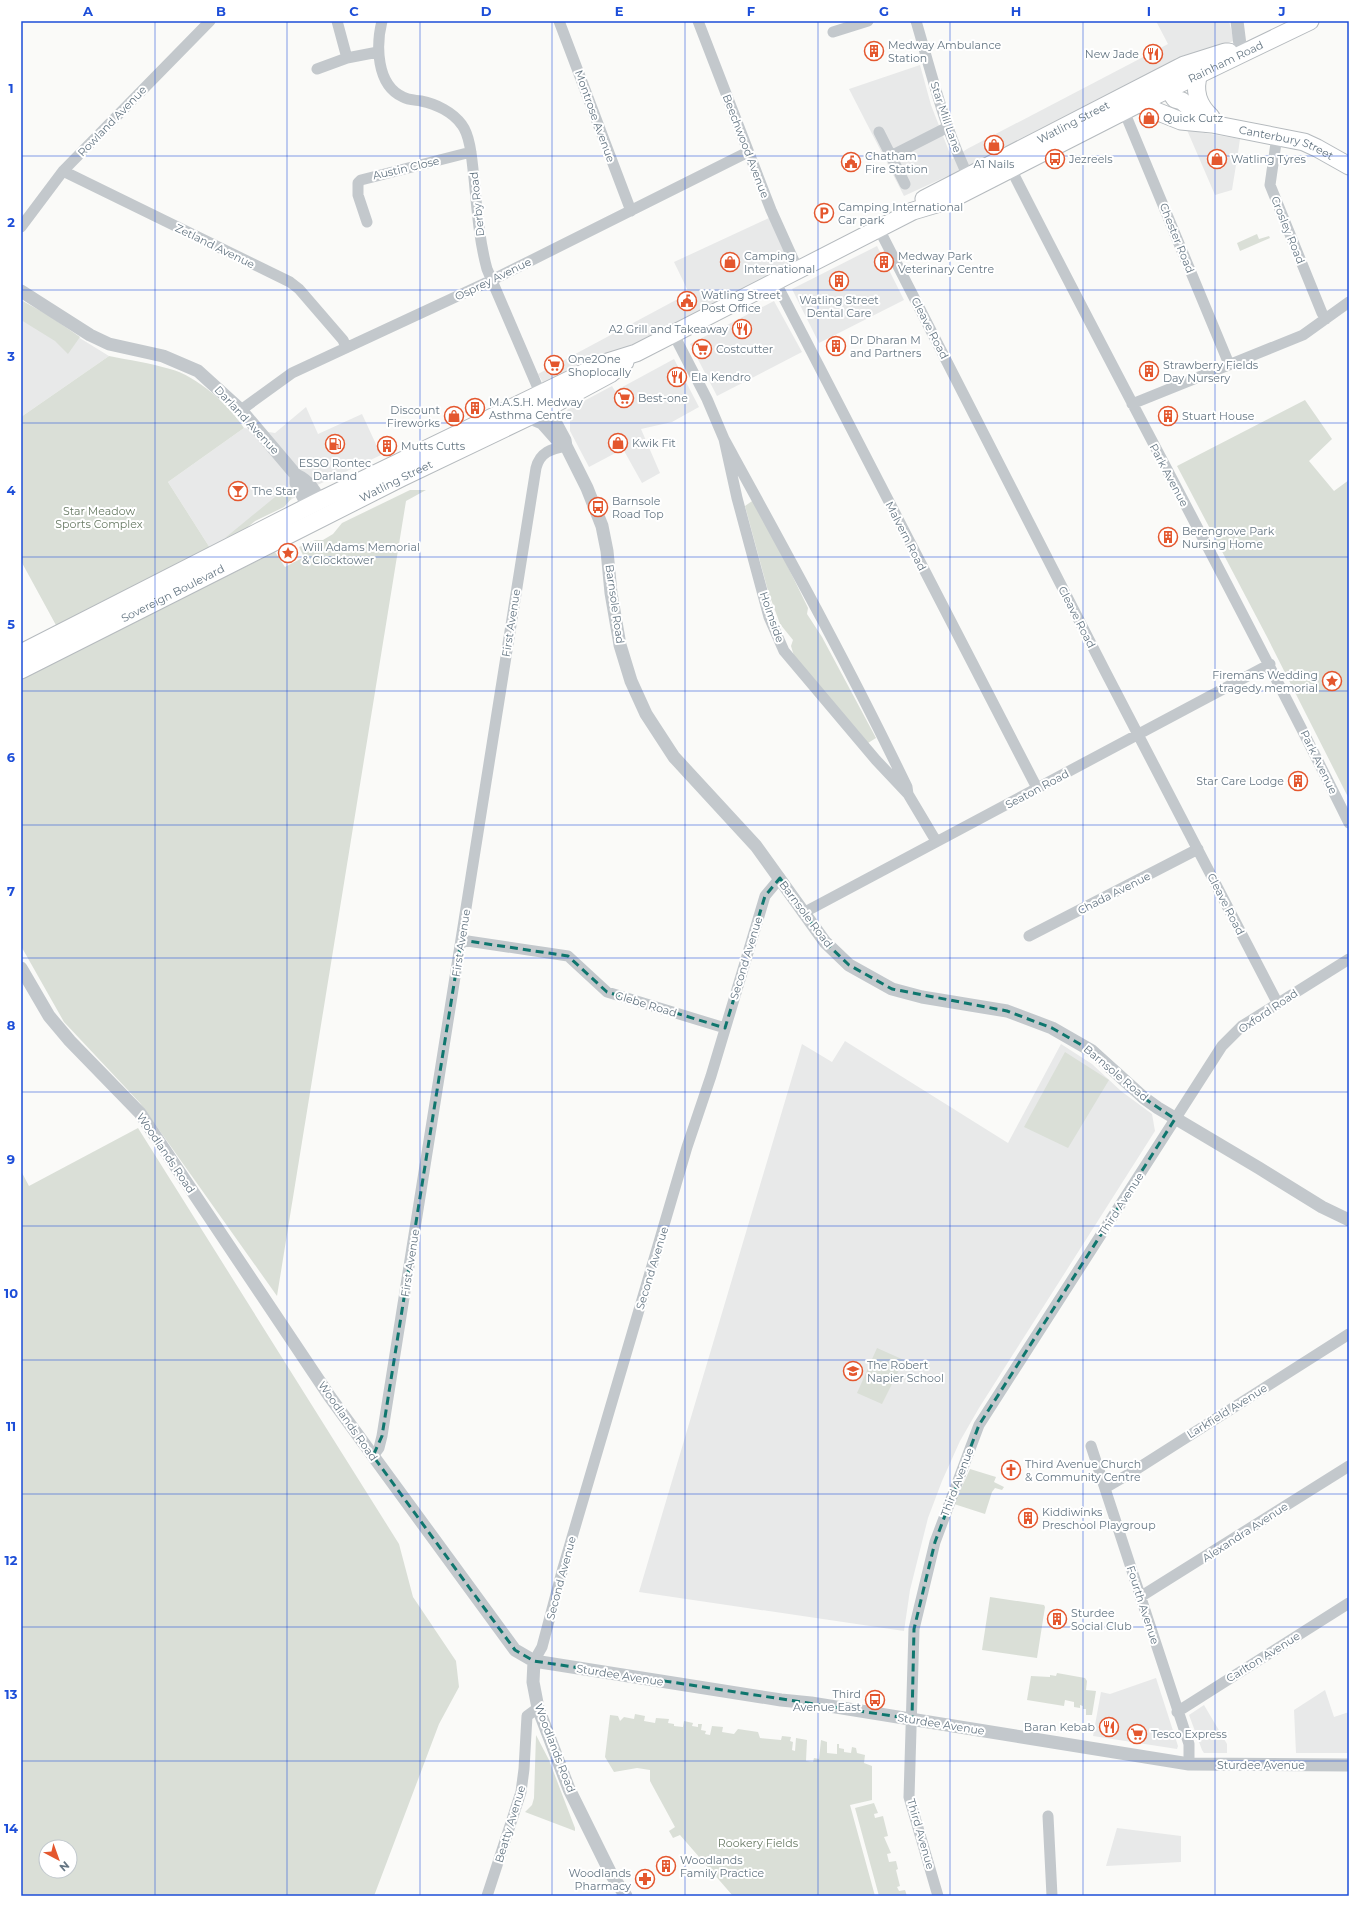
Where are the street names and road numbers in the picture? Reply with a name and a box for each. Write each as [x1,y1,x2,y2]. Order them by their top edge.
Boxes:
street label: Rainham Road [1186,38,1266,86]
street label: Montrose Avenue [572,68,618,164]
street label: Star Mill Lane [927,80,965,155]
street label: Rowland Avenue [75,82,150,159]
street label: Beechwood Avenue [720,92,772,200]
street label: Watling Street [1035,97,1112,147]
street label: Canterbury Street [1238,122,1336,163]
street label: Austin Close [371,153,441,182]
street label: Derby Road [467,171,487,237]
street label: Crosley Road [1268,194,1308,266]
street label: Chester Road [1157,201,1197,275]
street label: Zetland Avenue [173,221,257,271]
street label: Osprey Avenue [453,254,534,304]
street label: Cleave Road [908,295,952,361]
street label: Darland Avenue [212,383,283,457]
street label: Park Avenue [1146,441,1192,509]
street label: Watling Street [357,457,435,505]
street label: Malvern Road [883,499,929,573]
street label: Sovereign Boulevard [119,561,227,625]
street label: Barnsole Road [602,563,628,645]
street label: Cleave Road [1055,584,1099,650]
street label: First Avenue [499,588,523,658]
street label: Holmside [757,590,787,645]
street label: Park Avenue [1297,728,1341,797]
street label: Seaton Road [1003,766,1071,812]
street label: Chada Avenue [1075,868,1153,917]
street label: Cleave Road [1204,871,1248,937]
street label: Barnsole Road [776,878,836,950]
street label: First Avenue [449,908,473,978]
street label: Second Avenue [727,915,765,1001]
street label: Oxford Road [1236,986,1300,1036]
street label: Glebe Road [613,988,679,1020]
street label: Barnsole Road [1081,1042,1151,1104]
street label: Woodlands Road [134,1110,198,1196]
street label: Third Avenue [1095,1169,1147,1238]
street label: Second Avenue [633,1225,671,1311]
street label: First Avenue [398,1228,422,1298]
street label: Woodlands Road [315,1378,381,1464]
street label: Larkfield Avenue [1184,1380,1270,1441]
street label: Third Avenue [937,1445,977,1519]
street label: Alexandra Avenue [1200,1499,1291,1565]
street label: Second Avenue [543,1534,579,1621]
street label: Fourth Avenue [1124,1564,1162,1646]
street label: Carlton Avenue [1224,1629,1303,1685]
street label: Sturdee Avenue [575,1661,665,1689]
street label: Woodlands Road [532,1702,578,1794]
street label: Sturdee Avenue [896,1710,986,1738]
street label: Sturdee Avenue [1217,1758,1305,1772]
street label: Beatty Avenue [492,1783,528,1864]
street label: Third Avenue [904,1797,938,1871]

